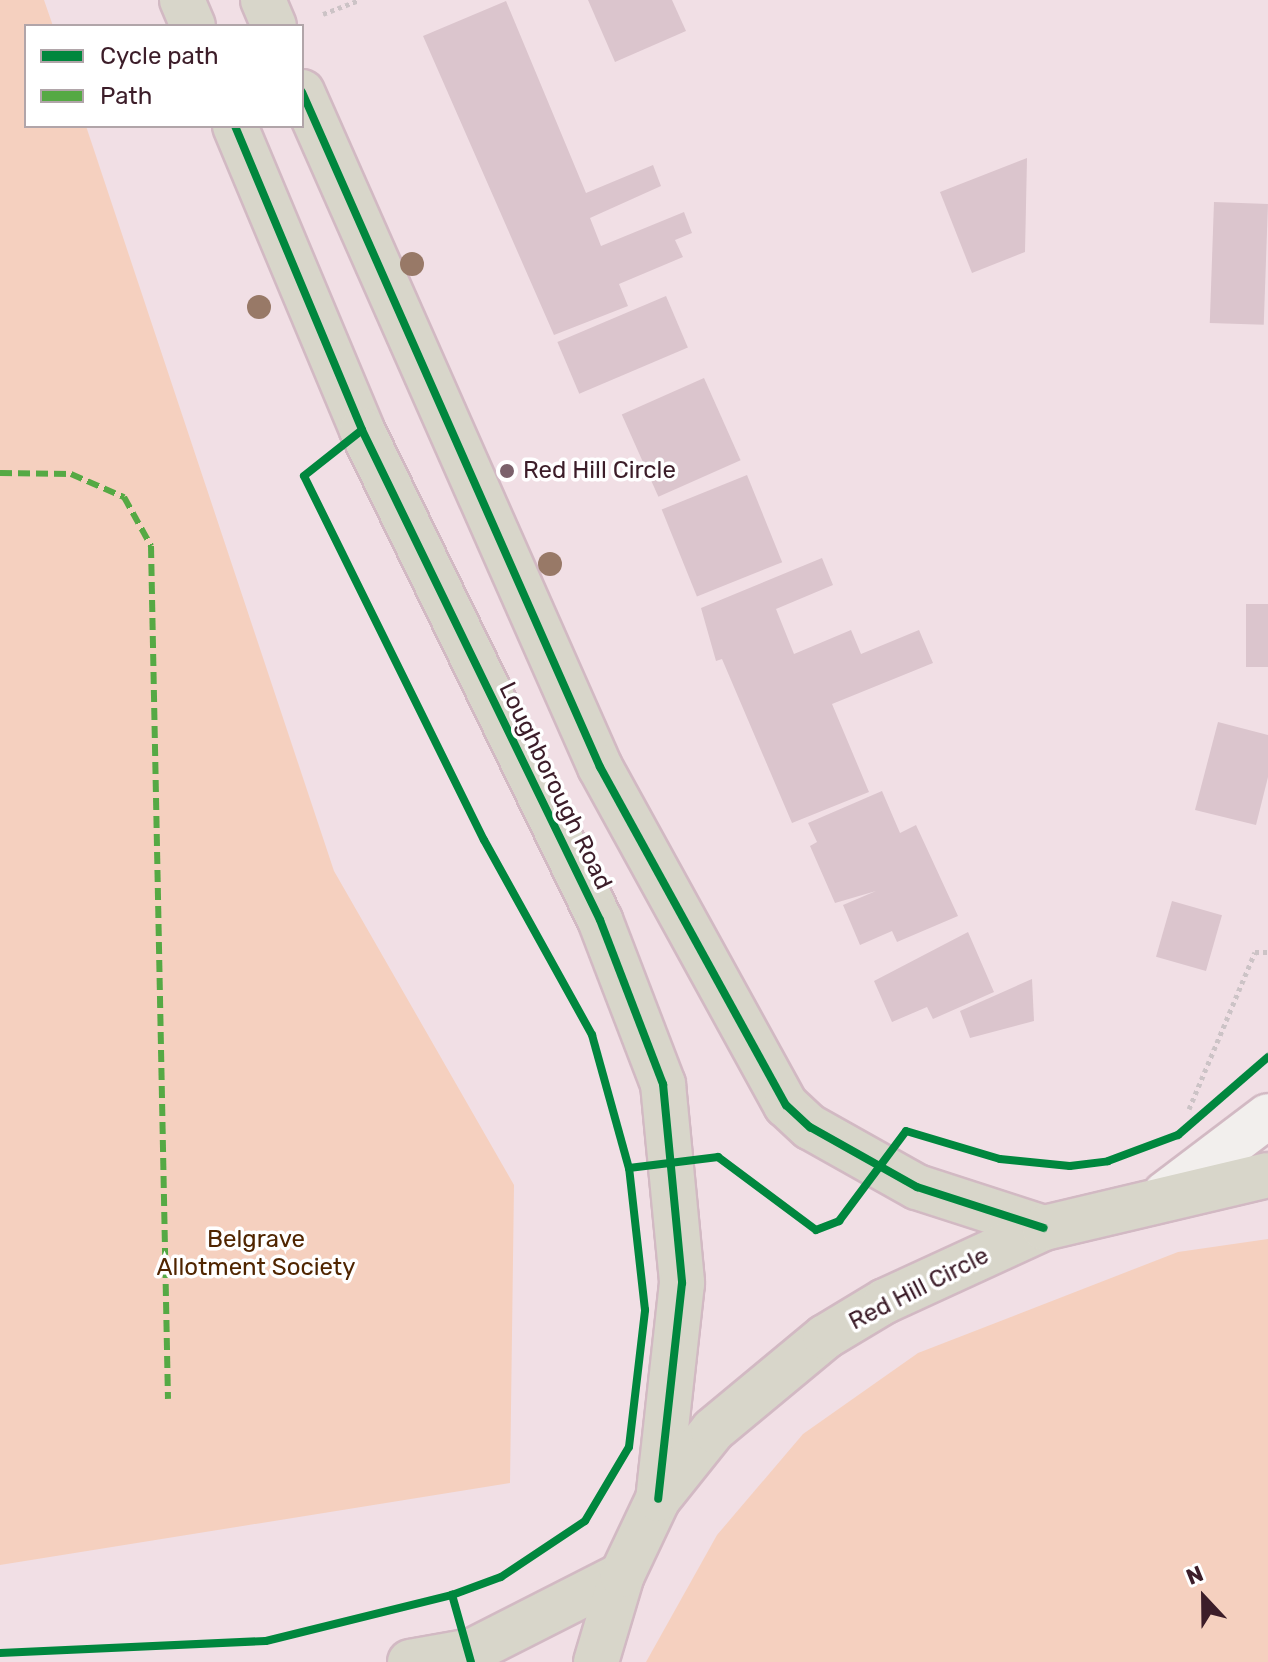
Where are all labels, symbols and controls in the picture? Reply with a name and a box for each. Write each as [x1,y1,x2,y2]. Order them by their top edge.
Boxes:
legend [24,24,304,128]
text: Cycle path [100,42,219,70]
text: Path [100,82,152,110]
place label: Red Hill Circle [523,457,676,485]
marker: Red Hill Circle [498,462,516,480]
street label: Loughborough Road [492,678,618,894]
park label: Belgrave Allotment Society [157,1226,355,1282]
street label: Red Hill Circle [844,1241,994,1337]
north arrow [1164,1558,1244,1638]
text: N [1182,1560,1207,1591]

